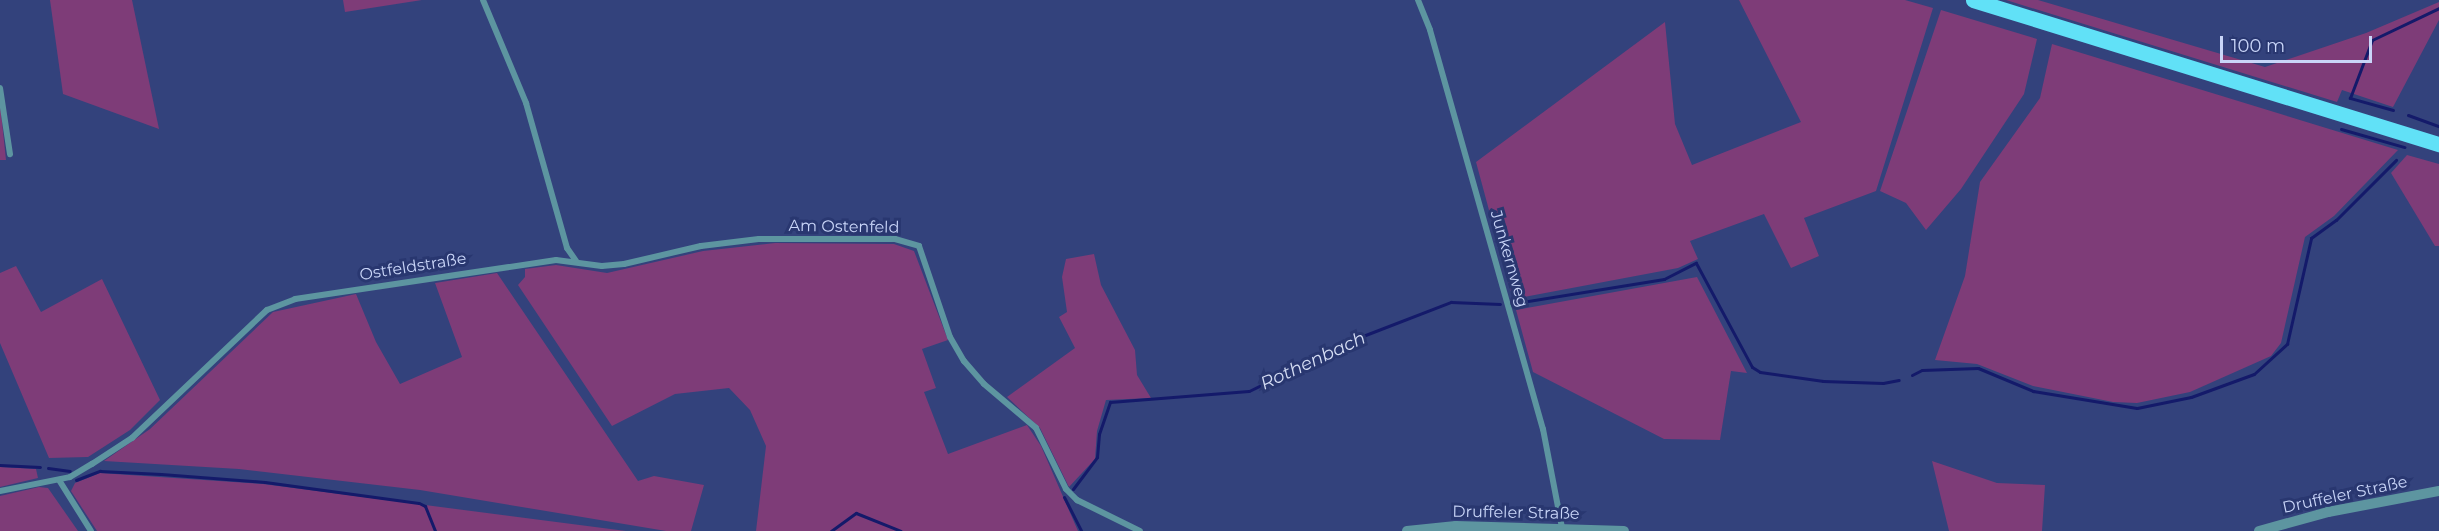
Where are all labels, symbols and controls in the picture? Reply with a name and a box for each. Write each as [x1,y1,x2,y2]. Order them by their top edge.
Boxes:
scale bar [2223,24,2374,62]
text: 100 m [2231,35,2285,57]
street label: Junkernweg [1486,208,1532,310]
street label: Am Ostenfeld [789,216,899,238]
street label: Ostfeldstraße [358,249,468,285]
water label: Rothenbach [1257,327,1369,395]
street label: Druffeler Straße [2281,472,2409,518]
street label: Druffeler Straße [1452,502,1580,524]

